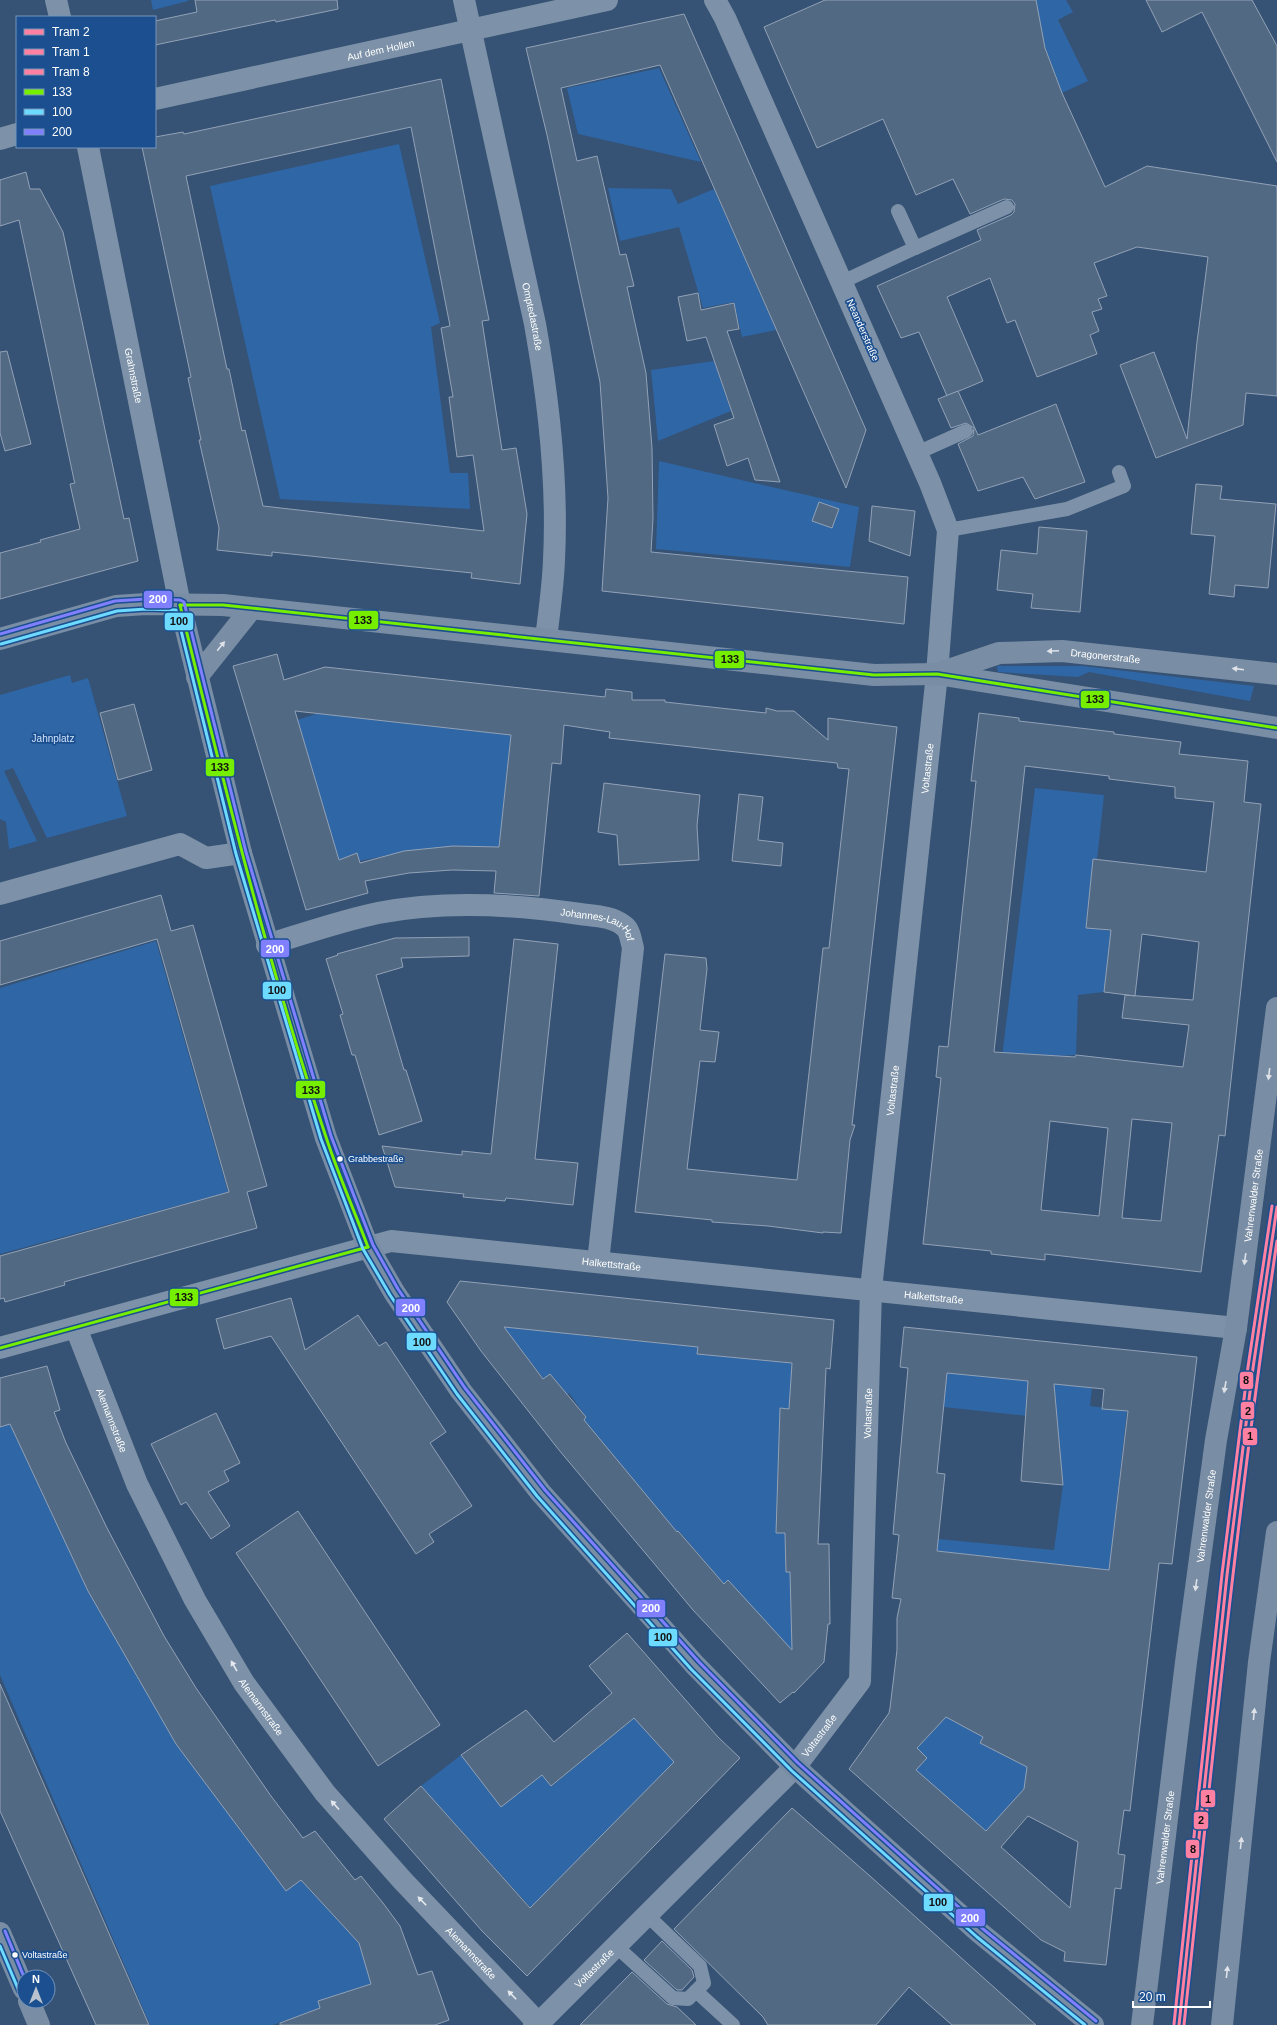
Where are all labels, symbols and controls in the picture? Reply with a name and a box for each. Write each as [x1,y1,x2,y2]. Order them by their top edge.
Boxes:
legend [16,16,156,148]
text: Tram 2 [52,25,90,39]
street label: Auf dem Hollen [346,37,415,62]
text: Tram 1 [52,45,90,59]
text: Tram 8 [52,65,90,79]
text: 133 [52,85,72,99]
text: 100 [52,105,72,119]
text: 200 [52,125,72,139]
street label: Omptedastraße [521,281,545,352]
street label: Neanderstraße [844,297,882,363]
street label: Grahnstraße [123,347,145,404]
line badge: 200 [143,590,173,609]
text: 200 [149,593,167,605]
line badge: 133 [348,610,379,630]
line badge: 100 [164,612,194,631]
text: 133 [354,614,372,626]
text: 100 [170,615,188,627]
one-way arrow [217,641,226,652]
street label: Dragonerstraße [1070,646,1141,665]
one-way arrow [1046,648,1059,654]
line badge: 133 [714,650,745,669]
text: 133 [721,653,739,665]
one-way arrow [1232,666,1244,672]
line badge: 133 [1080,690,1110,709]
text: 133 [1086,693,1104,705]
park label: Jahnplatz [32,733,74,744]
street label: Voltastraße [919,742,935,794]
line badge: 133 [205,758,235,777]
text: 133 [211,761,229,773]
street label: Johannes-Lau-Hof [560,906,637,942]
line badge: 200 [260,939,290,958]
text: 200 [266,943,284,955]
line badge: 100 [262,981,292,1000]
text: 100 [268,984,286,996]
street label: Voltastraße [884,1064,901,1116]
one-way arrow [1266,1068,1272,1080]
line badge: 133 [295,1080,326,1099]
text: 133 [302,1084,320,1096]
street label: Vahrenwalder Straße [1242,1148,1264,1243]
marker: Grabbestraße [335,1154,345,1164]
place label: Grabbestraße [348,1154,404,1164]
one-way arrow [1242,1252,1249,1265]
street label: Halkettstraße [581,1255,642,1272]
line badge: 133 [169,1288,199,1307]
street label: Halkettstraße [904,1288,964,1305]
text: 133 [175,1291,193,1303]
line badge: 200 [395,1298,426,1317]
text: 200 [402,1302,420,1314]
line badge: 100 [406,1332,437,1351]
text: 100 [413,1336,431,1348]
line badge: 8 [1239,1371,1254,1390]
text: 8 [1243,1374,1249,1386]
one-way arrow [1222,1381,1228,1393]
street label: Alemannstraße [95,1387,130,1454]
street label: Voltastraße [861,1387,874,1439]
line badge: 2 [1240,1401,1255,1420]
text: 2 [1245,1405,1251,1417]
line badge: 1 [1242,1427,1258,1446]
text: 1 [1247,1430,1253,1442]
street label: Vahrenwalder Straße [1194,1468,1218,1563]
one-way arrow [1193,1579,1199,1591]
line badge: 200 [636,1599,666,1618]
text: 200 [642,1602,660,1614]
line badge: 100 [648,1628,678,1647]
text: 100 [654,1631,672,1643]
one-way arrow [230,1660,237,1672]
street label: Alemannstraße [237,1676,286,1738]
one-way arrow [1250,1708,1257,1720]
street label: Voltastraße [799,1712,839,1759]
line badge: 1 [1200,1789,1216,1808]
street label: Vahrenwalder Straße [1154,1790,1176,1885]
text: 1 [1205,1793,1211,1805]
one-way arrow [330,1800,340,1810]
line badge: 2 [1193,1811,1209,1830]
text: 2 [1198,1814,1204,1826]
one-way arrow [1237,1837,1244,1849]
line badge: 8 [1185,1839,1200,1859]
text: 8 [1190,1843,1196,1855]
line badge: 100 [923,1893,954,1912]
one-way arrow [417,1896,427,1906]
text: 100 [929,1896,947,1908]
line badge: 200 [955,1908,986,1927]
text: 200 [961,1912,979,1924]
street label: Alemannstraße [444,1925,499,1982]
street label: Voltastraße [572,1946,616,1990]
marker: Voltastraße [10,1950,20,1960]
place label: Voltastraße [22,1950,68,1960]
one-way arrow [1224,1966,1231,1978]
north arrow [16,1969,56,2009]
text: N [32,1973,40,1985]
scale bar [1133,1983,1210,2009]
one-way arrow [507,1990,517,2000]
text: 20 m [1139,1990,1166,2004]

